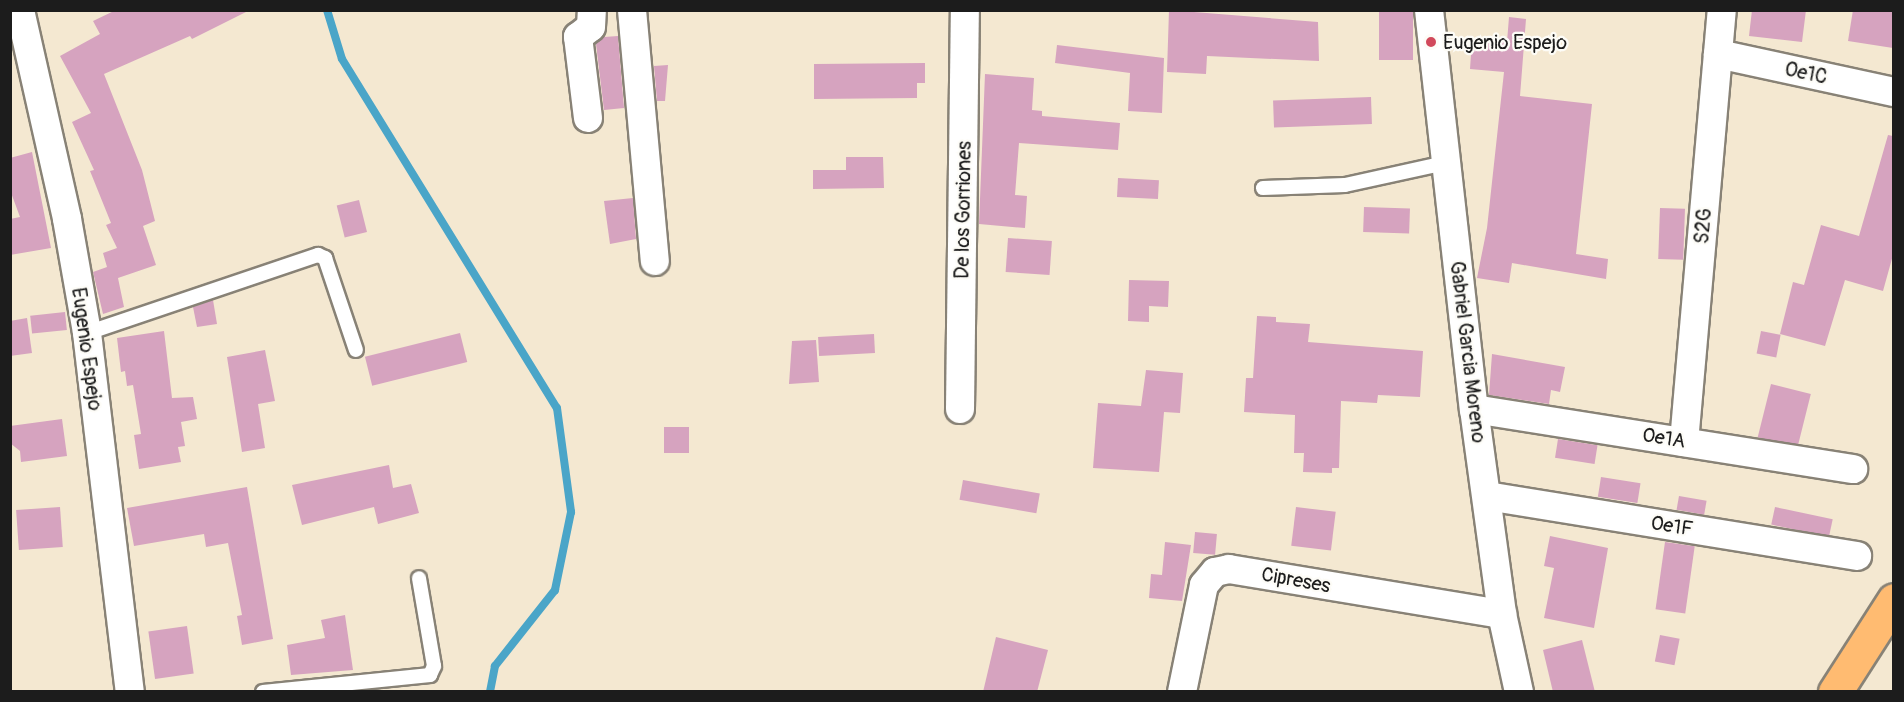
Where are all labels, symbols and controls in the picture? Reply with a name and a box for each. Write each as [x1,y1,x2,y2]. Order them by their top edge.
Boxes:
place label: Eugenio Espejo [1443,30,1567,54]
marker: Eugenio Espejo [1424,35,1438,49]
street label: Oe1C [1783,57,1829,89]
street label: De los Gorriones [950,141,976,279]
street label: S2G [1689,207,1717,245]
street label: Gabriel Garcia Moreno [1445,260,1491,444]
street label: Eugenio Espejo [66,286,108,412]
street label: Oe1A [1641,423,1687,453]
street label: Oe1F [1649,511,1695,541]
street label: Cipreses [1260,562,1332,598]

